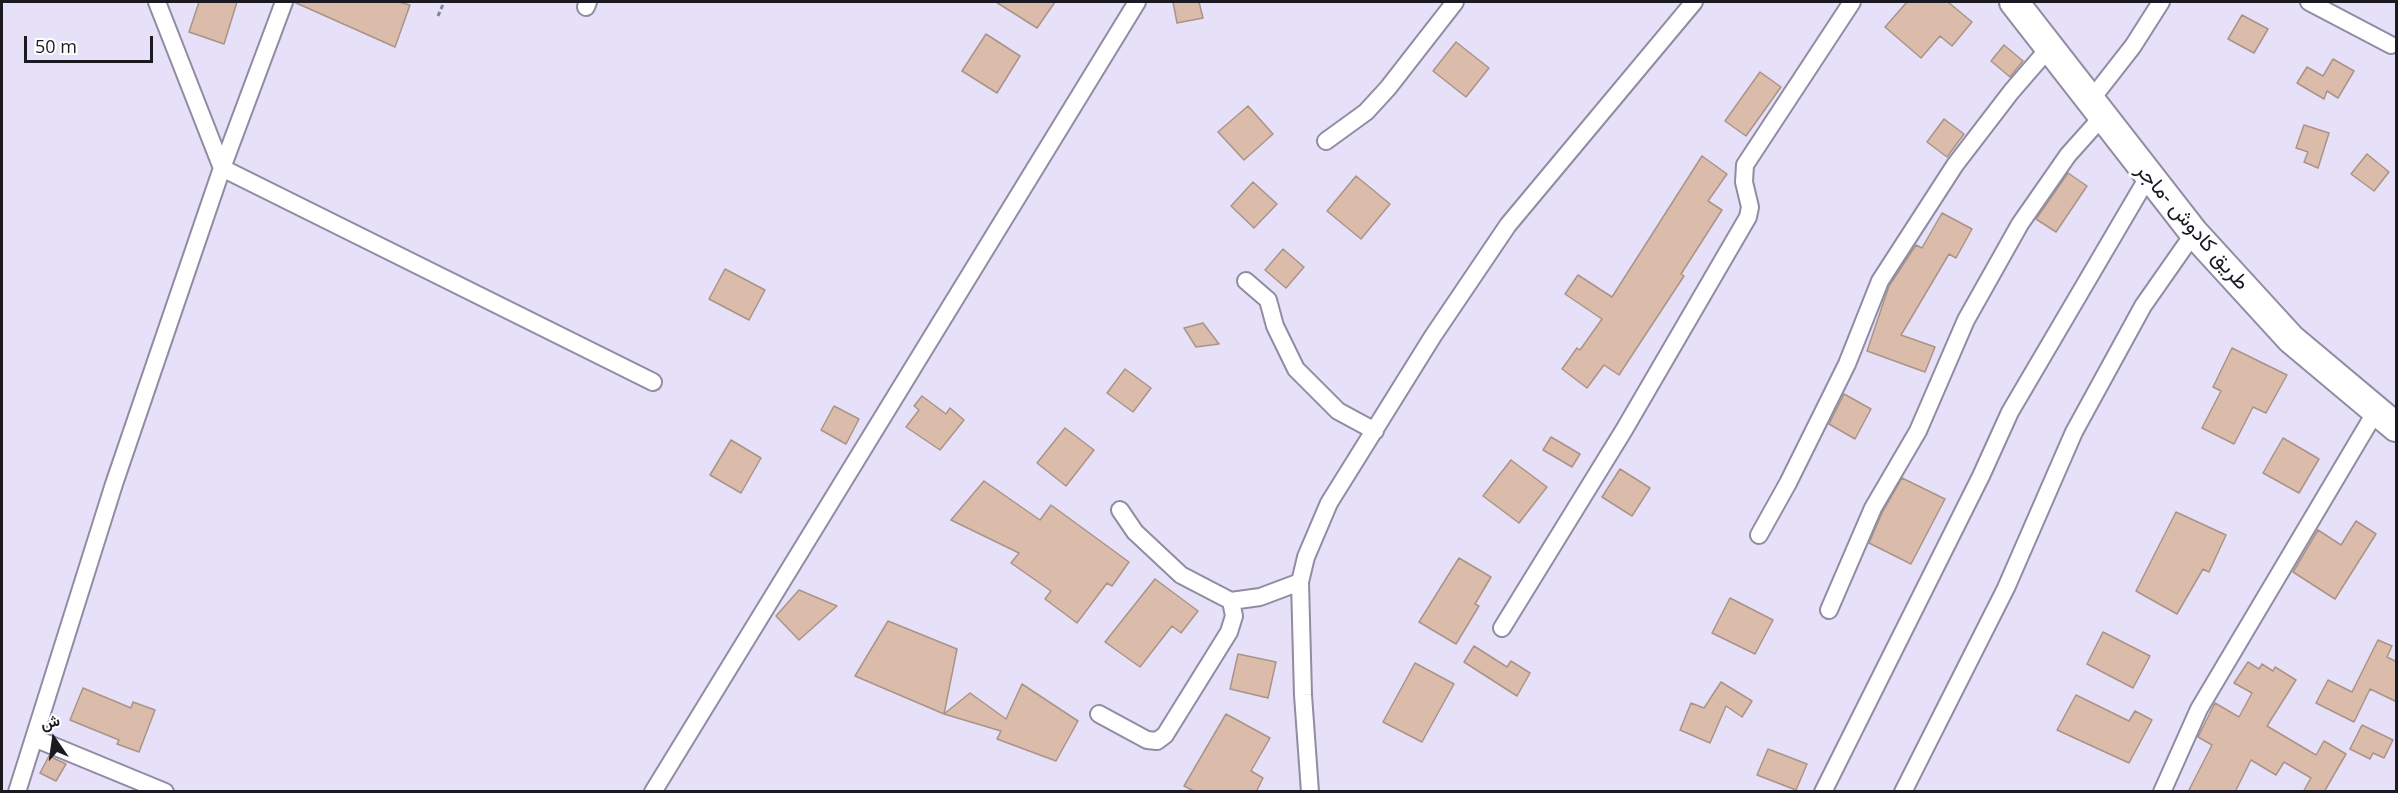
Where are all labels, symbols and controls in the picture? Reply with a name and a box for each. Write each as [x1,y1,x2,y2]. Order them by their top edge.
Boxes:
scale bar [27,24,156,62]
text: 50 m [35,34,77,58]
street label: طريق كادوش -ماجر [2130,158,2254,296]
north arrow [24,709,84,769]
text: ش [38,709,62,734]

